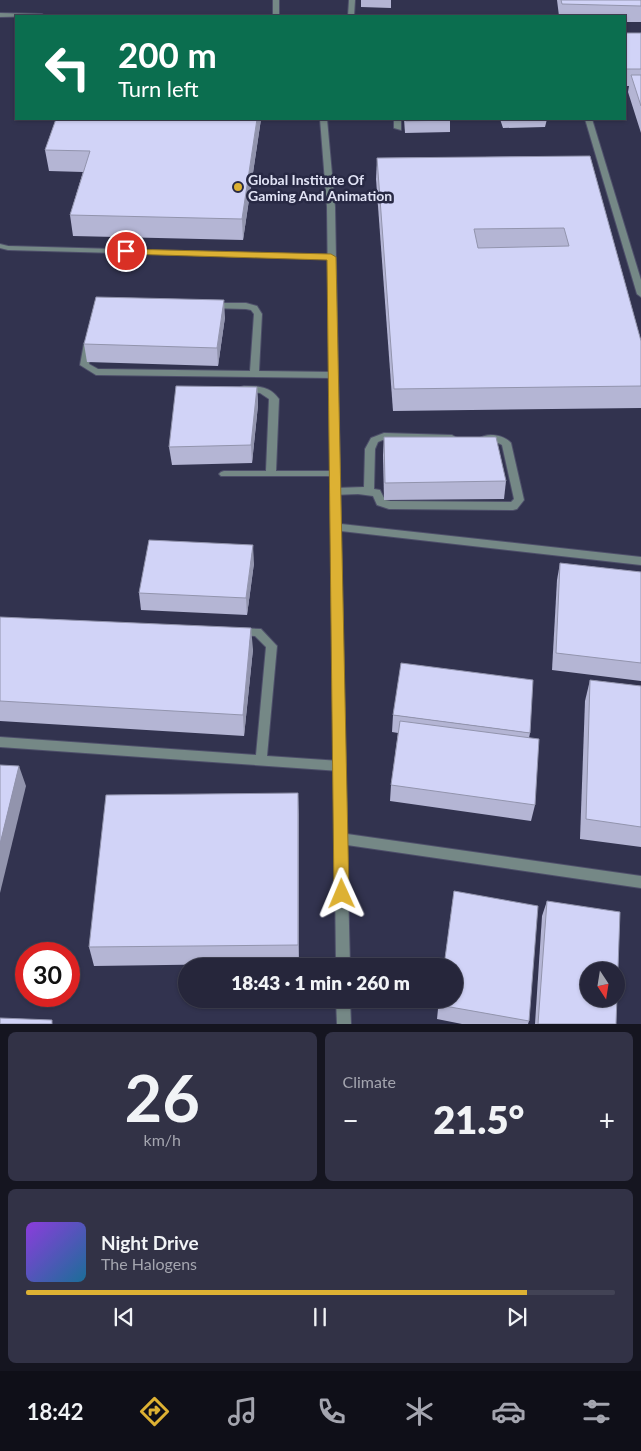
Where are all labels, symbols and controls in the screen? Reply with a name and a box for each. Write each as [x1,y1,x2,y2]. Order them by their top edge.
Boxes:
text: 200 m [118,33,217,75]
icon: left [35,35,100,100]
text: Turn left [118,75,199,102]
place label: Global Institute Of Gaming And Animation [248,171,392,204]
marker: Global Institute Of Gaming And Animation [232,181,244,193]
pin [105,230,147,272]
icon: arrive [112,237,140,265]
position arrow [315,867,367,919]
speed limit sign: 30 [15,942,80,1007]
north arrow [580,962,625,1008]
map controls [580,962,625,1007]
text: 18:43 · 1 min · 260 m [231,971,410,994]
text: 26 [125,1058,200,1136]
text: Climate [343,1072,396,1091]
text: 21.5° [433,1096,524,1142]
text: − [343,1103,359,1137]
text: + [599,1103,615,1137]
text: km/h [144,1130,181,1149]
text: Night Drive [101,1231,199,1254]
text: The Halogens [101,1254,197,1273]
icon: previous [110,1303,138,1331]
icon: pause [306,1303,334,1331]
icon: next [503,1303,531,1331]
icon: directions [137,1394,172,1429]
icon: music [225,1394,260,1429]
icon: phone [314,1394,349,1429]
icon: climate [402,1394,437,1429]
icon: car [491,1394,526,1429]
icon: filters [579,1394,614,1429]
text: 18:42 [27,1398,83,1425]

